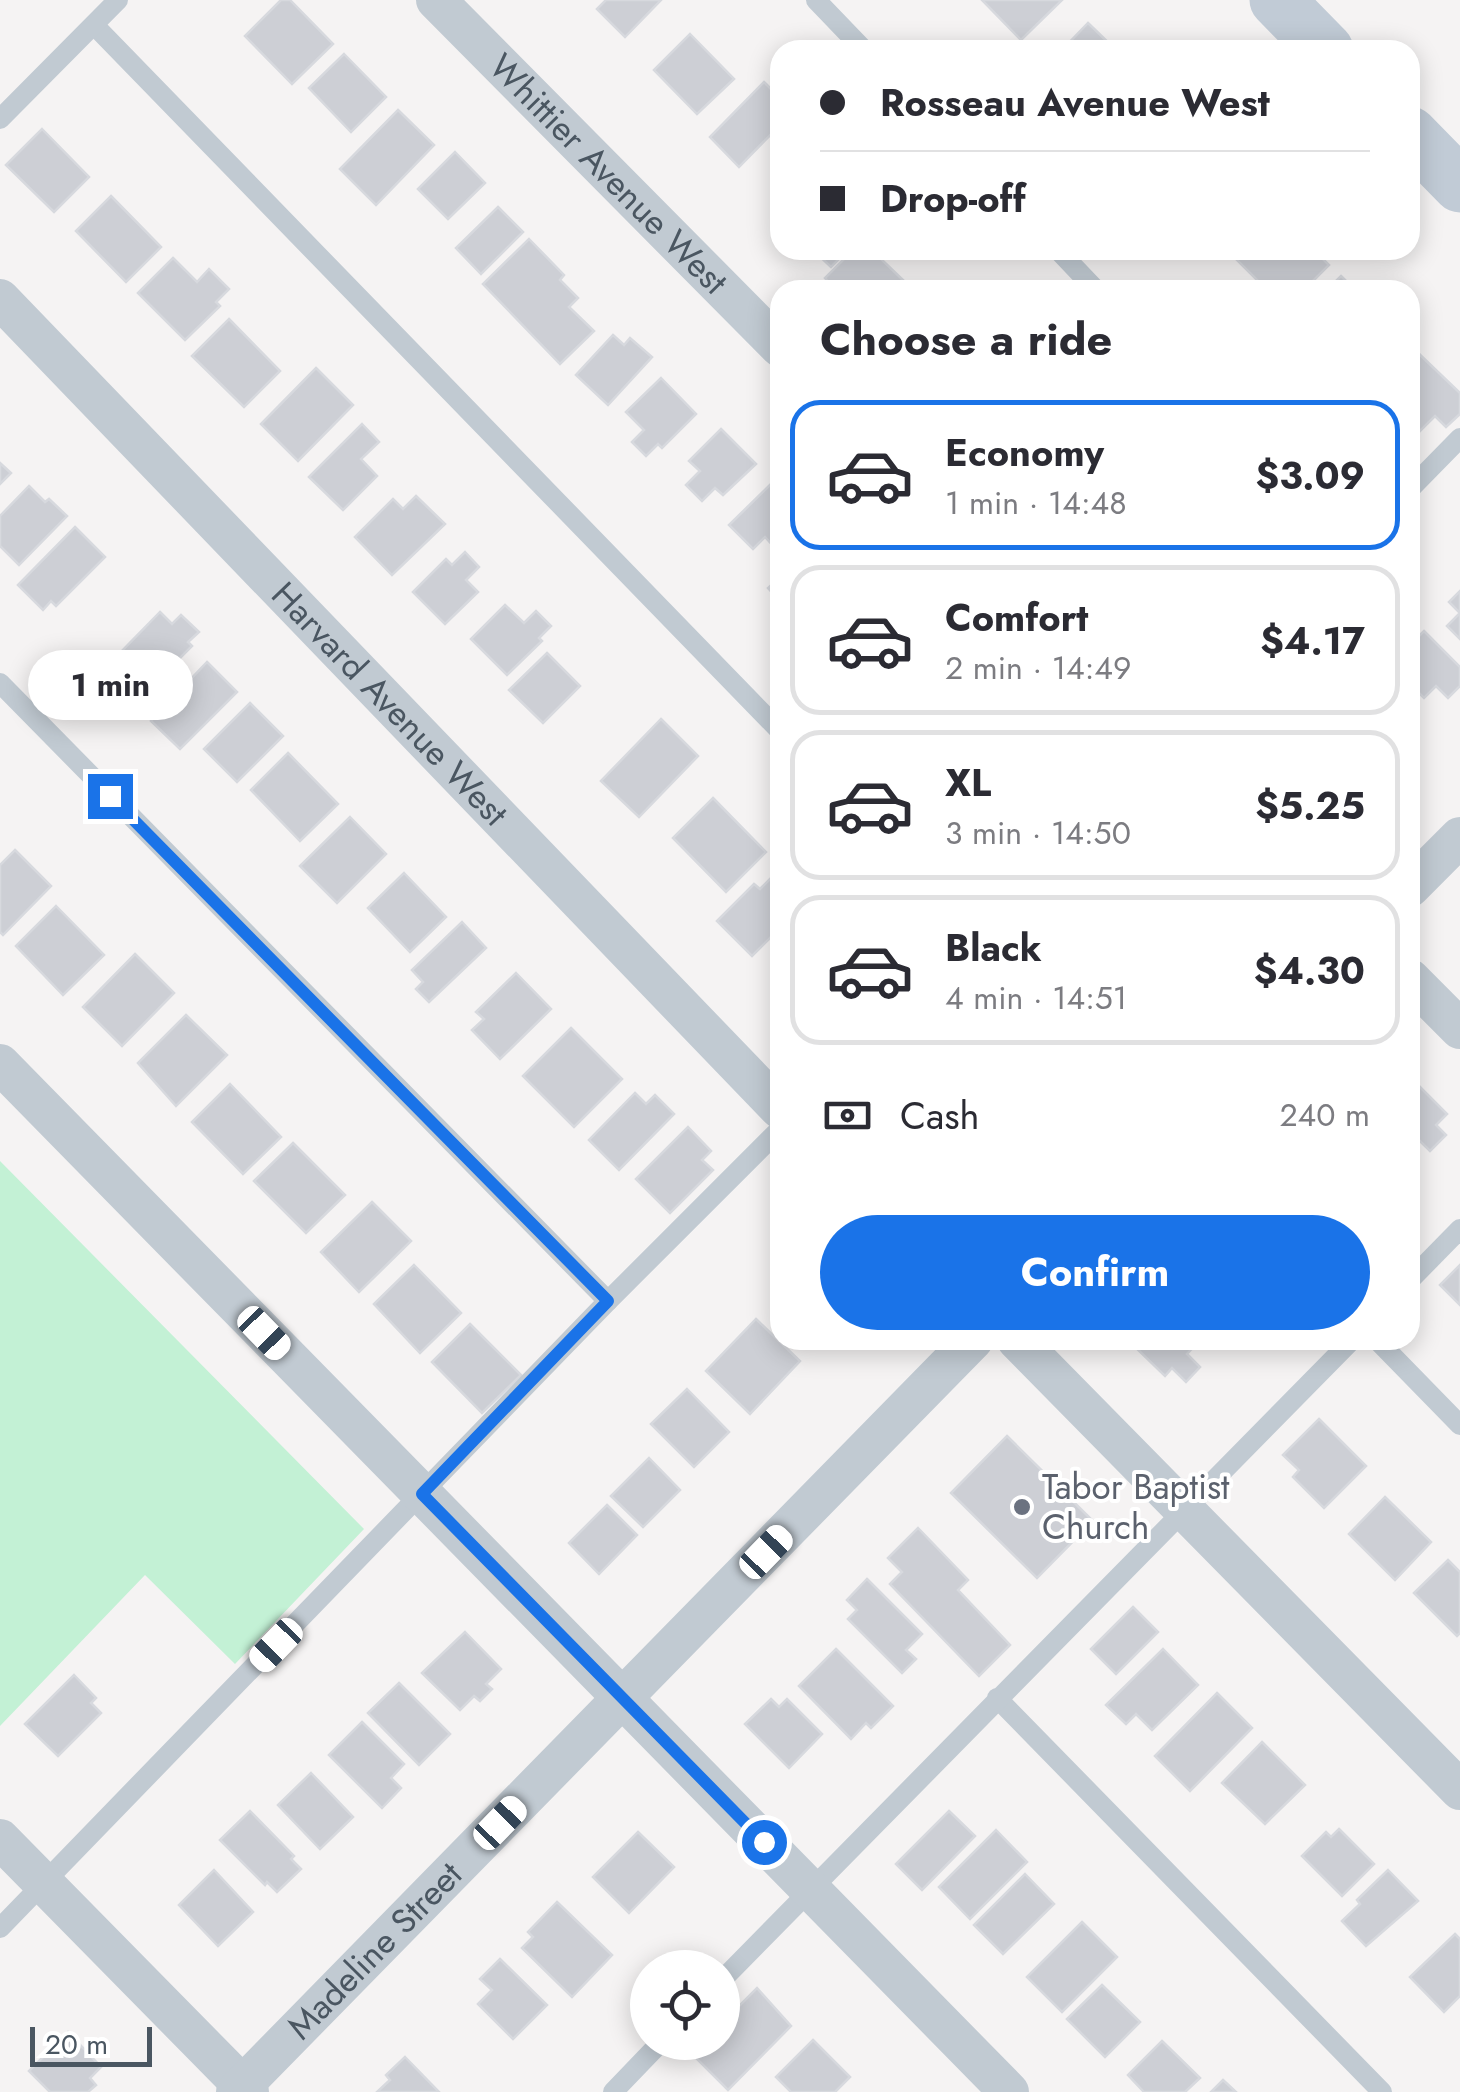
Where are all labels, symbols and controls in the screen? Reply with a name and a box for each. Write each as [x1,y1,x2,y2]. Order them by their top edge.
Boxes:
street label: Whittier Avenue West [478,43,740,306]
text: Rosseau Avenue West [880,75,1270,130]
text: Drop-off [880,171,1026,226]
text: Choose a ride [820,307,1112,372]
text: Economy [945,425,1104,480]
icon: car [825,430,915,520]
text: $3.09 [1256,448,1365,503]
text: 1 min · 14:48 [945,480,1127,526]
street label: Harvard Avenue West [260,571,520,837]
text: Comfort [945,590,1088,645]
icon: car [825,595,915,685]
text: $4.17 [1260,613,1365,668]
text: 2 min · 14:49 [945,645,1131,691]
callout: 1 min [28,651,192,721]
text: 1 min [71,662,150,708]
text: XL [945,755,991,810]
icon: car [825,760,915,850]
route end [88,774,133,819]
text: $5.25 [1255,778,1365,833]
text: 3 min · 14:50 [945,810,1131,856]
text: Black [945,920,1042,975]
icon: car [825,925,915,1015]
text: $4.30 [1254,943,1365,998]
text: 4 min · 14:51 [945,975,1127,1021]
icon: cash [820,1088,875,1143]
text: Cash [900,1088,980,1143]
text: 240 m [1279,1092,1370,1138]
button: Confirm [820,1215,1370,1330]
car [232,1301,296,1365]
place label: Tabor Baptist Church [1042,1462,1230,1552]
marker: Tabor Baptist Church [1011,1496,1033,1518]
car [734,1520,798,1584]
car [244,1613,308,1677]
car [468,1791,532,1855]
route start [742,1820,787,1865]
street label: Madeline Street [276,1850,474,2051]
map controls [630,1950,740,2060]
button: locate [630,1950,740,2060]
scale bar [30,2022,152,2066]
text: 20 m [45,2024,108,2065]

